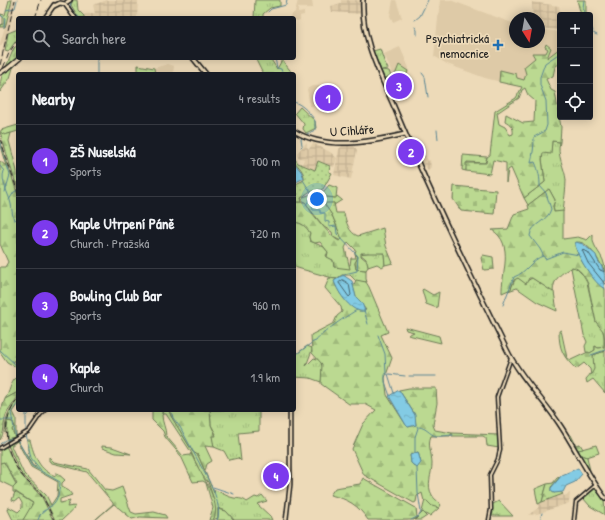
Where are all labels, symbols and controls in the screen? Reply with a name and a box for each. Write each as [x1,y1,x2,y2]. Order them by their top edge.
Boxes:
north arrow [509,12,545,48]
map controls [557,12,593,120]
button: + [557,12,593,48]
search box [16,16,296,60]
icon: search [30,27,52,49]
text: Search here [62,28,126,49]
place label: Psychiatrická nemocnice [426,29,489,62]
marker: Psychiatrická nemocnice [492,39,504,51]
button: − [557,48,593,84]
pin: 3 [386,71,412,101]
pin: 1 [315,83,341,113]
button: locate [557,84,593,120]
text: Nearby [32,87,75,110]
text: 4 results [239,89,280,107]
street label: U Cihláře [329,119,375,141]
pin: 2 [398,137,424,167]
text: ZŠ Nuselská [70,141,136,162]
text: 1 [43,152,47,170]
text: 700 m [250,152,280,170]
text: Sports [70,162,101,180]
your location [307,189,327,209]
text: Kaple Utrpení Páně [70,213,175,234]
text: 2 [42,224,48,242]
text: 720 m [250,224,280,242]
text: Church · Pražská [70,234,149,252]
text: Bowling Club Bar [70,285,162,306]
text: 3 [42,296,48,314]
text: 960 m [252,296,280,314]
text: Sports [70,306,101,324]
text: Kaple [70,357,100,378]
text: 4 [43,368,47,386]
text: 1.9 km [251,368,280,386]
text: Church [70,378,103,396]
pin: 4 [263,461,289,491]

